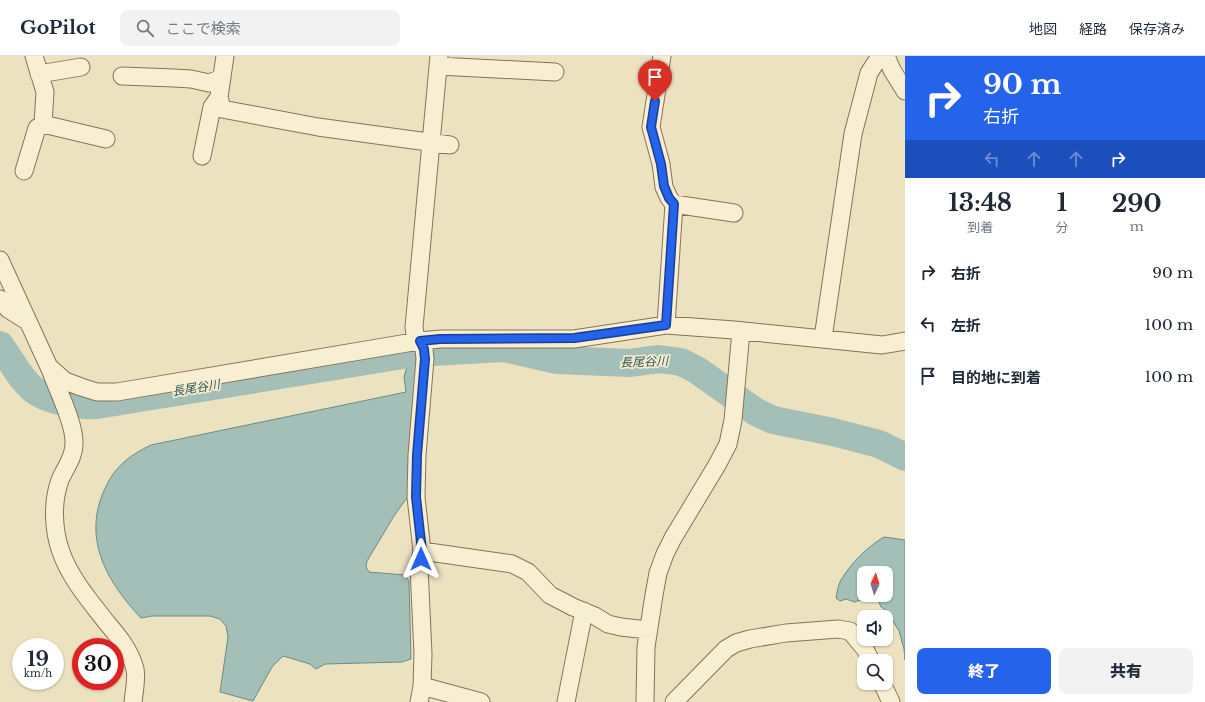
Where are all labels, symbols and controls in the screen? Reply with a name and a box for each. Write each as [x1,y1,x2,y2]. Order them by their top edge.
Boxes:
search box [120,10,400,46]
text: GoPilot [20,16,96,39]
icon: search [134,17,156,39]
text: ここで検索 [166,19,241,38]
text: 地図 [1029,20,1057,38]
text: 経路 [1079,20,1107,38]
text: 保存済み [1129,20,1185,38]
pin [638,60,672,101]
icon: arrive [644,66,666,88]
text: 90 m [983,67,1061,102]
icon: right [917,72,969,124]
text: 右折 [983,106,1019,128]
icon: left [981,148,1003,170]
icon: ahead [1023,148,1045,170]
icon: ahead [1065,148,1087,170]
icon: right [1107,148,1129,170]
text: 13:48 [948,188,1012,217]
text: 1 [1057,188,1067,217]
text: 290 [1112,189,1162,218]
text: m [1130,218,1144,235]
text: 到着 [967,219,993,236]
text: 分 [1055,219,1068,236]
icon: right [917,261,939,283]
text: 90 m [1152,263,1193,282]
text: 右折 [951,264,981,283]
icon: left [917,313,939,335]
text: 100 m [1144,315,1193,334]
text: 左折 [951,316,981,335]
water label: 長尾谷川 [620,353,670,370]
icon: arrive [917,365,939,387]
text: 100 m [1144,367,1193,386]
text: 目的地に到着 [951,368,1041,387]
water label: 長尾谷川 [171,376,223,399]
position arrow [400,538,442,580]
north arrow [857,566,893,602]
map controls [857,566,893,690]
button: sound [857,610,893,646]
speed limit sign: 30 [72,638,124,690]
text: 19 [27,647,49,671]
button: 終了 [917,648,1051,694]
button: 共有 [1059,648,1193,694]
button: search [857,654,893,690]
text: km/h [24,667,52,680]

